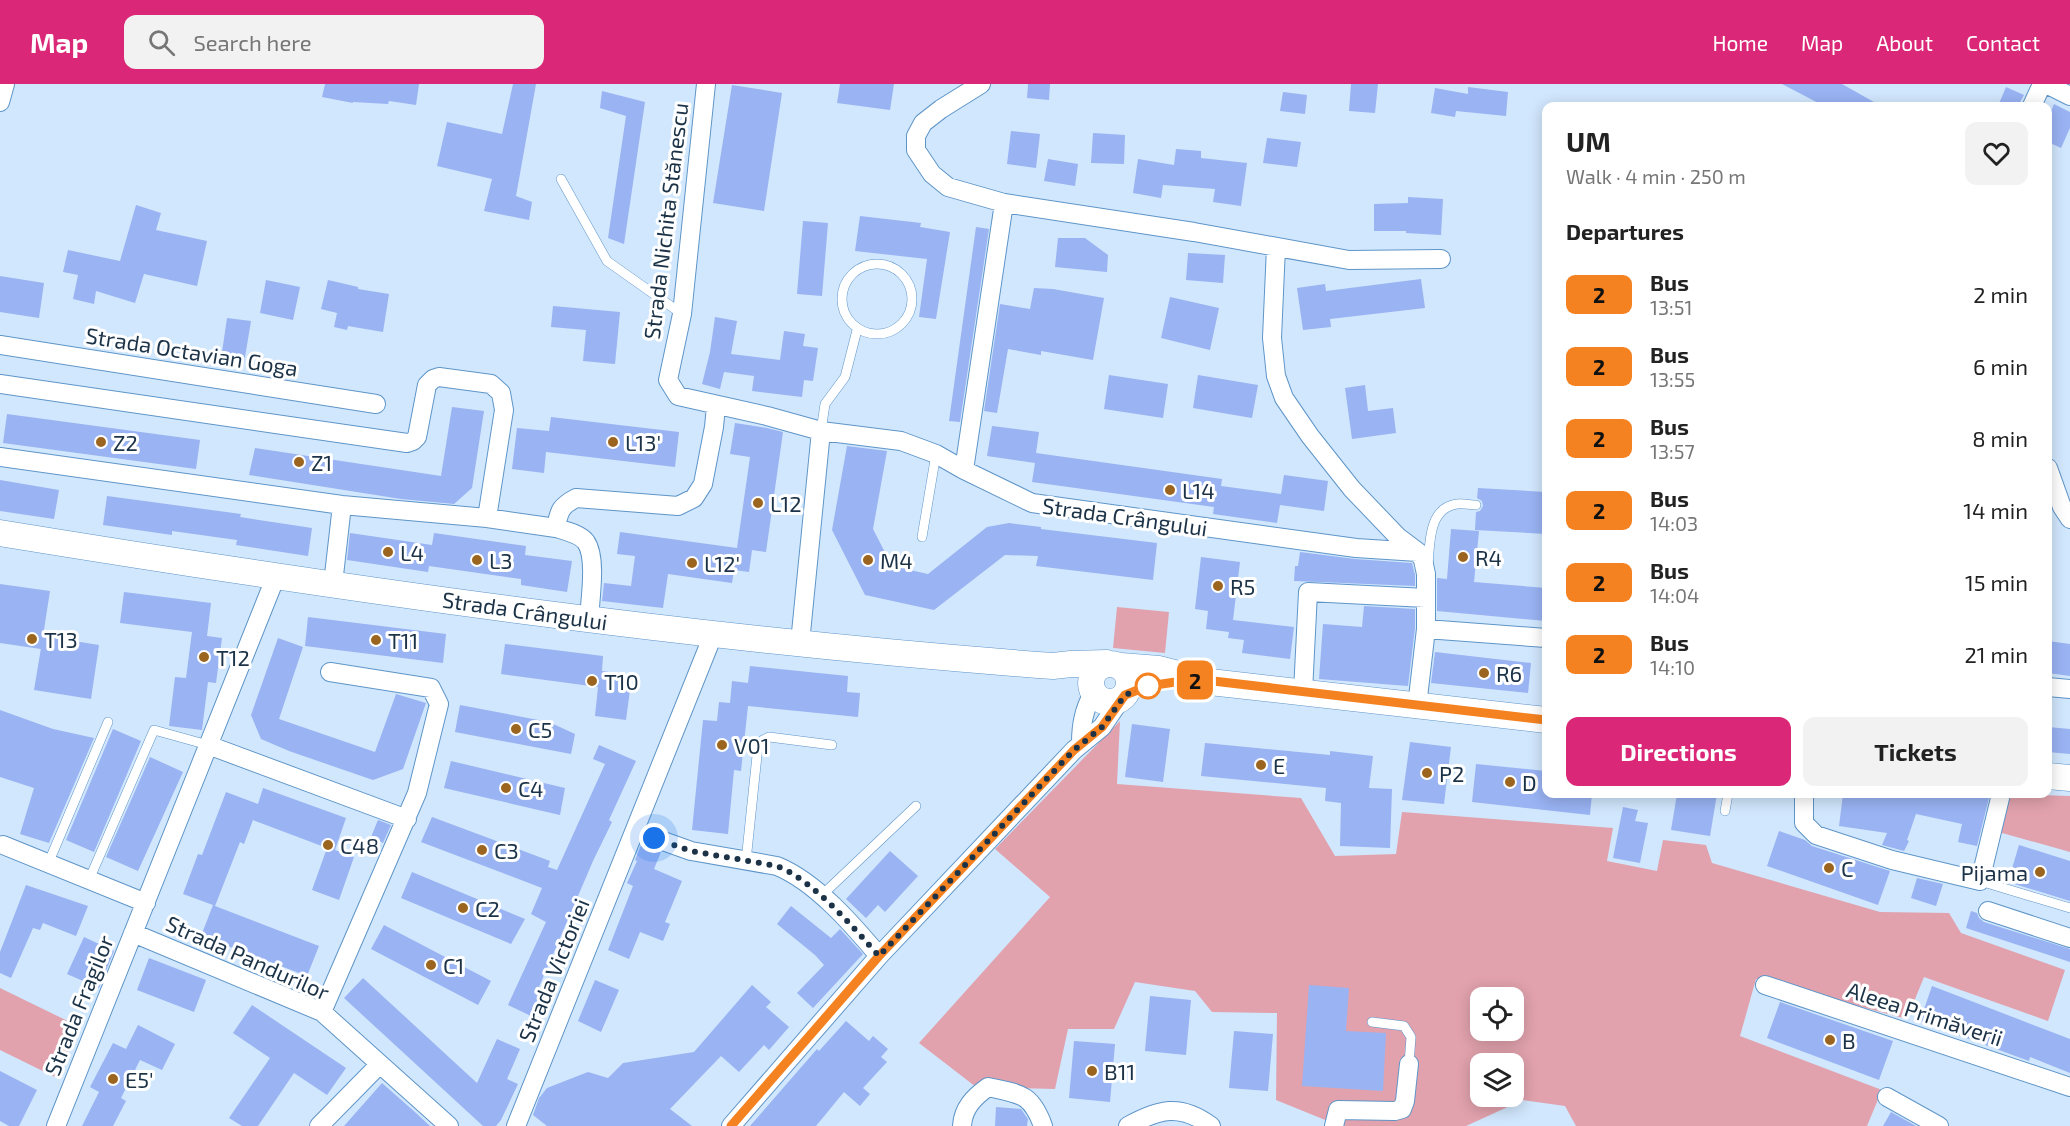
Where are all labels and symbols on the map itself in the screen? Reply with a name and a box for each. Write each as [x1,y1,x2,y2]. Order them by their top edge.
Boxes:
street label: Strada Nichita Stănescu [638,101,692,341]
street label: Strada Octavian Goga [84,321,300,381]
place label: Z2 [113,429,138,455]
place label: L13' [625,429,661,455]
marker: Z2 [94,435,108,449]
marker: L13' [606,435,620,449]
place label: Z1 [311,449,332,475]
marker: Z1 [292,455,306,469]
place label: L14 [1182,477,1215,503]
marker: L14 [1163,483,1177,497]
place label: L12 [770,490,802,516]
street label: Strada Crângului [1041,492,1209,540]
marker: L12 [751,496,765,510]
place label: L4 [400,539,424,565]
place label: R4 [1475,544,1502,570]
marker: L4 [381,545,395,559]
place label: L3 [489,547,513,573]
place label: M4 [880,547,913,573]
place label: L12' [704,550,740,576]
marker: R4 [1456,550,1470,564]
marker: L3 [470,553,484,567]
marker: M4 [861,553,875,567]
marker: L12' [685,556,699,570]
place label: R5 [1230,573,1255,599]
marker: R5 [1211,579,1225,593]
street label: Strada Crângului [441,586,609,634]
place label: T13 [44,626,78,652]
place label: T11 [388,627,418,653]
marker: T13 [25,632,39,646]
marker: T11 [369,633,383,647]
place label: T12 [216,644,250,670]
marker: T12 [197,650,211,664]
line badge: 2 [1176,660,1214,700]
place label: R6 [1496,660,1522,686]
marker: R6 [1477,666,1491,680]
place label: T10 [604,668,639,694]
unlabelled marker [1135,673,1161,699]
marker: T10 [585,674,599,688]
place label: C5 [528,716,552,742]
marker: C5 [509,722,523,736]
place label: V01 [734,732,769,758]
marker: V01 [715,738,729,752]
place label: E [1273,752,1285,778]
marker: E [1254,758,1268,772]
place label: P2 [1439,760,1464,786]
marker: P2 [1420,766,1434,780]
place label: D [1522,769,1537,795]
place label: C4 [518,775,544,801]
marker: D [1503,775,1517,789]
marker: C4 [499,781,513,795]
your location [639,823,669,853]
place label: C48 [340,832,379,858]
place label: C3 [494,837,519,863]
marker: C48 [321,838,335,852]
marker: C3 [475,843,489,857]
place label: C [1841,855,1854,881]
place label: Pijama [1961,859,2028,886]
marker: C [1822,861,1836,875]
marker: Pijama [2033,865,2047,879]
street label: Strada Victoriei [512,894,594,1046]
place label: C2 [475,895,500,921]
marker: C2 [456,901,470,915]
street label: Strada Pandurilor [162,909,334,1005]
street label: Strada Fragilor [38,931,118,1079]
place label: C1 [443,952,464,978]
marker: C1 [424,958,438,972]
street label: Aleea Primăverii [1844,976,2006,1050]
place label: B [1842,1027,1856,1053]
marker: B [1823,1033,1837,1047]
place label: B11 [1104,1058,1135,1084]
marker: B11 [1085,1064,1099,1078]
place label: E5' [125,1066,154,1092]
marker: E5' [106,1072,120,1086]

